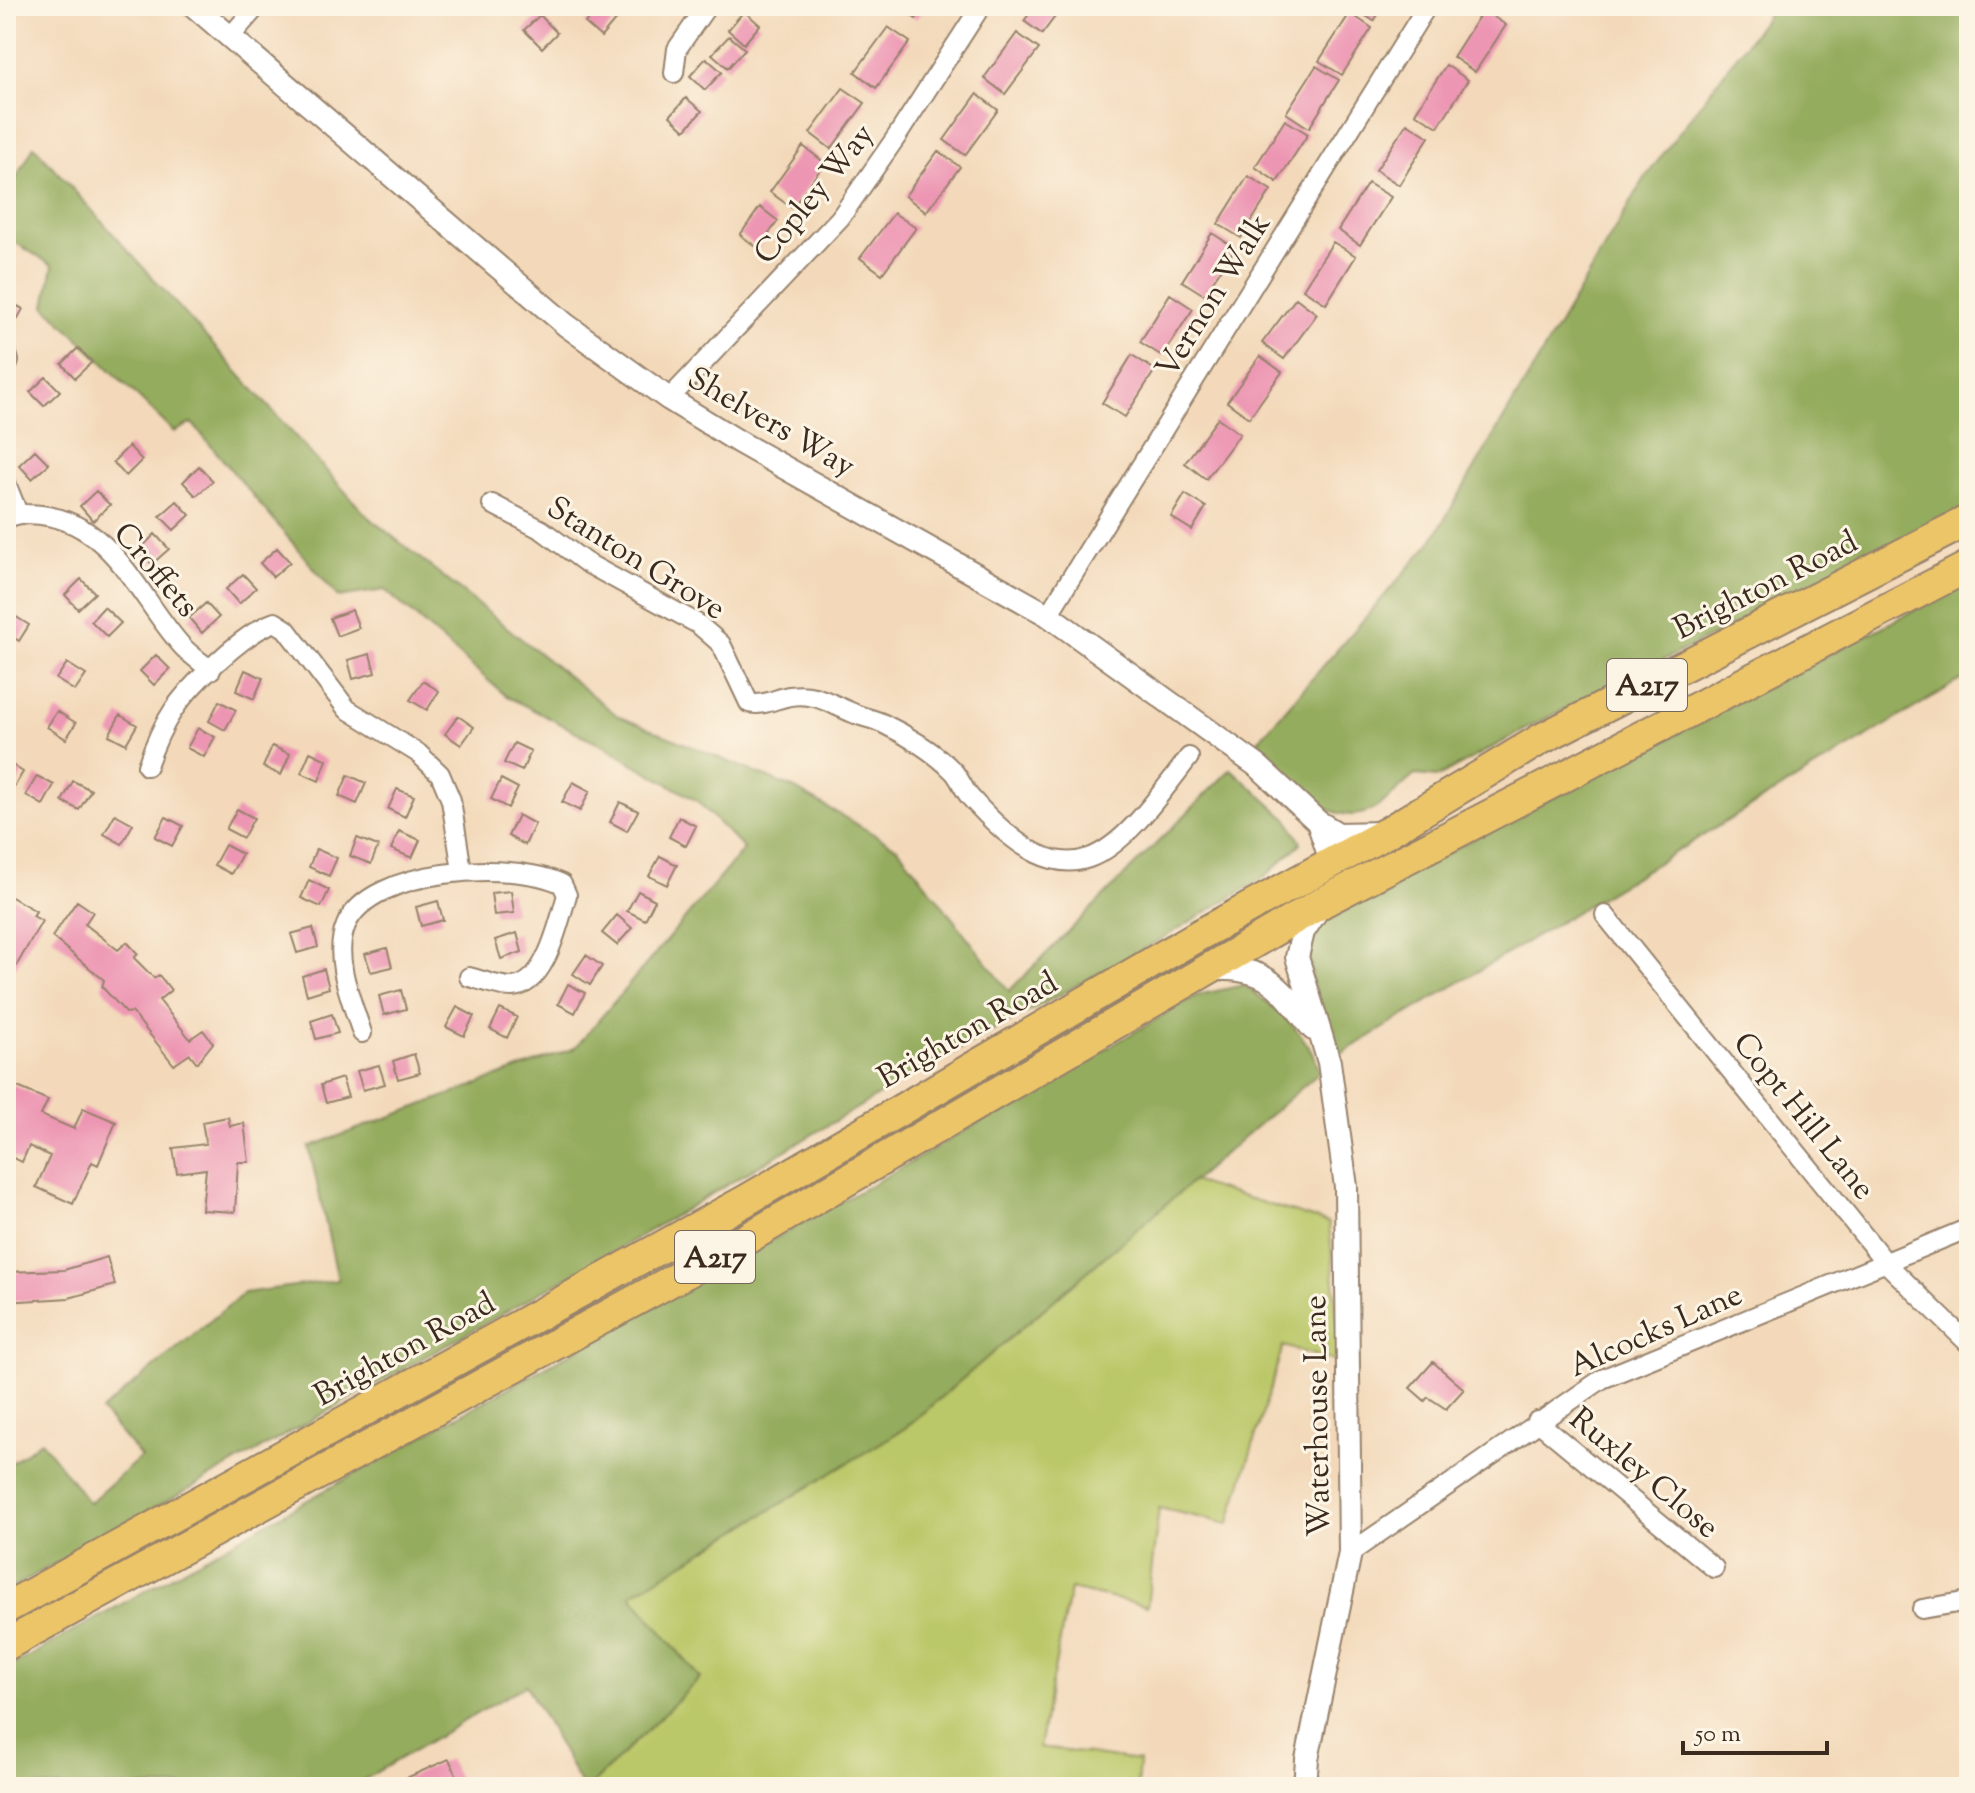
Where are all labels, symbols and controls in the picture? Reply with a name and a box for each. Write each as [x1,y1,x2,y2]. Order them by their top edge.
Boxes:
street label: Copley Way [744,115,887,275]
street label: Vernon Walk [1146,205,1283,388]
street label: Shelvers Way [678,357,863,490]
street label: Stanton Grove [537,486,734,633]
street label: Croffets [101,513,208,629]
street label: Brighton Road [1666,520,1866,653]
road number: A217 [1607,659,1687,711]
street label: Brighton Road [870,961,1067,1102]
street label: Copt Hill Lane [1721,1023,1885,1211]
road number: A217 [675,1231,755,1283]
street label: Alcocks Lane [1562,1273,1750,1390]
street label: Brighton Road [306,1282,505,1420]
street label: Waterhouse Lane [1294,1295,1344,1537]
street label: Ruxley Close [1558,1398,1728,1551]
scale bar [1683,1705,1827,1755]
text: 50 m [1693,1718,1741,1752]

